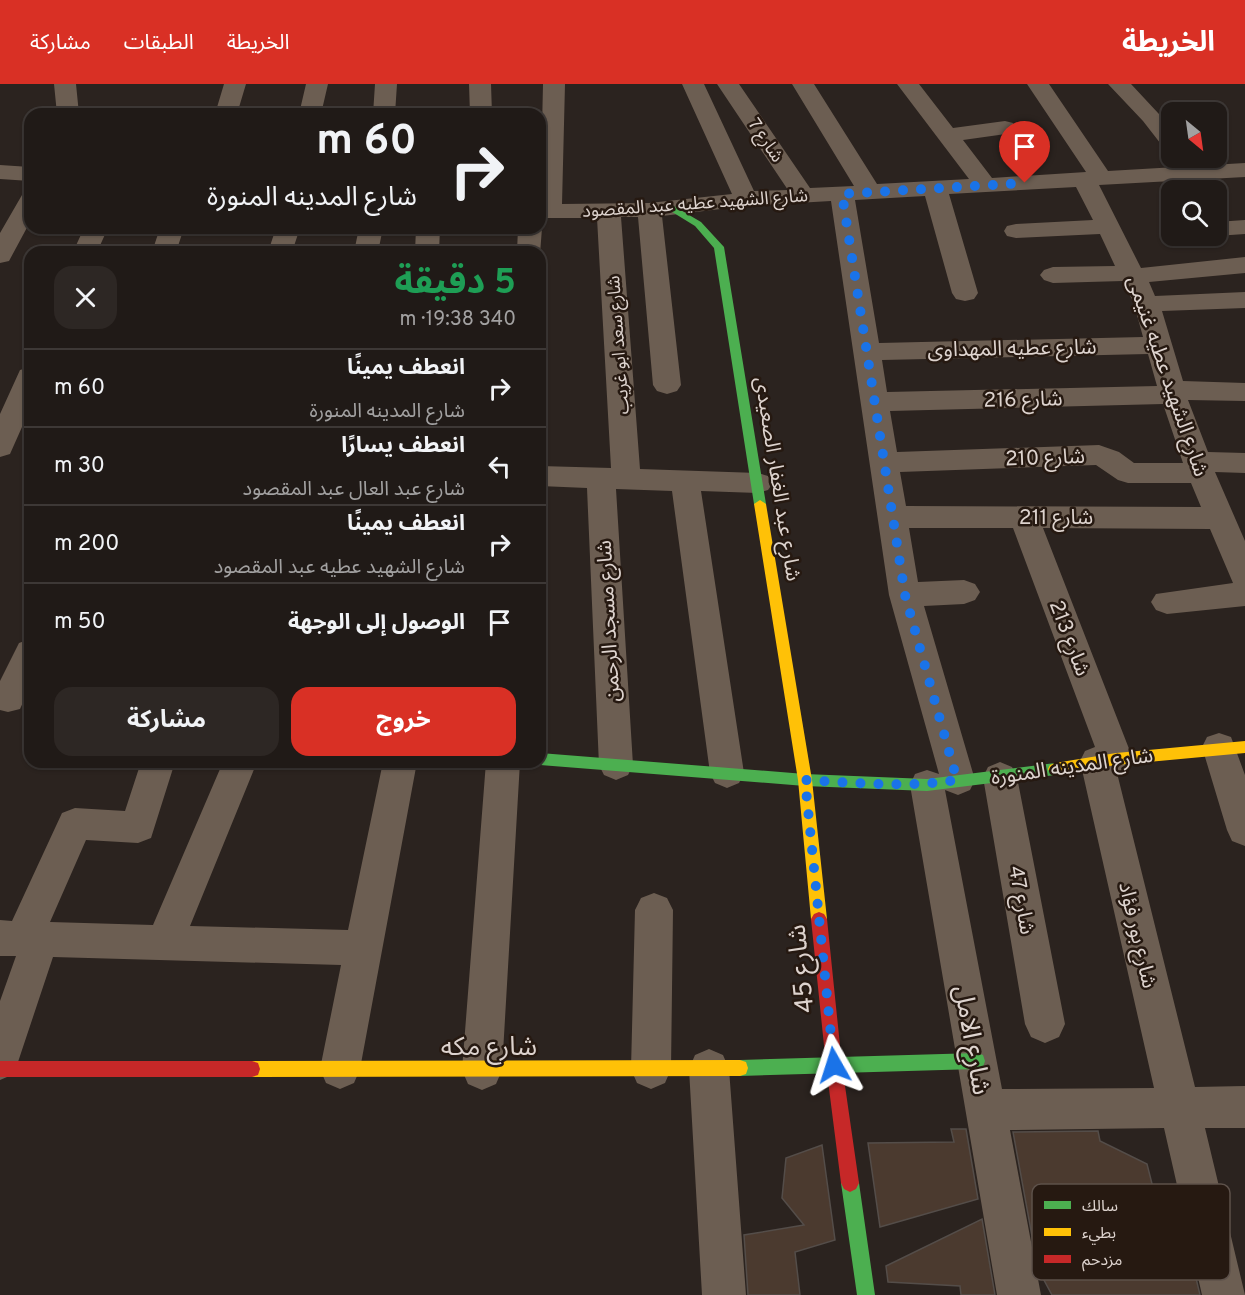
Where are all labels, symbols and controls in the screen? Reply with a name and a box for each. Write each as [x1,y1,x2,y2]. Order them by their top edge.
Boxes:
text: الخريطة [1122,26,1215,62]
text: مشاركة [30,30,91,57]
text: الطبقات [124,30,194,57]
text: الخريطة [227,30,290,57]
north arrow [1161,102,1227,168]
map controls [1161,102,1227,246]
street label: شارع 7 [741,114,788,168]
text: 60 m [316,116,417,169]
pin [999,121,1050,183]
icon: arrive [1008,130,1041,163]
icon: right [438,132,516,210]
button: search [1161,180,1227,246]
text: شارع المدينه المنورة [207,181,417,215]
street label: شارع الشهيد عطيه عبد المقصود [581,185,809,225]
text: 5 دقيقة [394,261,516,307]
button: close [54,266,117,329]
street label: شارع الشهيد عطيه غنيمى [1120,273,1214,480]
street label: شارع سعد ابو غريب [603,275,637,415]
text: 340 m · 19:38 [399,307,516,333]
street label: شارع عطيه المهداوى [927,335,1097,364]
text: انعطف يمينًا [347,355,465,382]
icon: right [483,372,516,405]
text: 60 m [54,375,105,402]
street label: شارع عبد الغفار الصعيدى [747,375,806,583]
street label: شارع 216 [983,386,1063,415]
text: شارع المدينه المنورة [309,399,465,425]
text: انعطف يسارًا [341,433,465,460]
street label: شارع 210 [1005,444,1086,473]
icon: left [483,450,516,483]
text: 30 m [54,453,105,480]
text: شارع عبد العال عبد المقصود [243,477,465,503]
street label: شارع 211 [1019,505,1093,532]
text: انعطف يمينًا [347,511,465,538]
icon: right [483,528,516,561]
text: 200 m [54,531,119,558]
street label: شارع مسجد الرحمن [592,539,627,703]
text: شارع الشهيد عطيه عبد المقصود [214,555,465,581]
street label: شارع 213 [1042,597,1095,680]
icon: arrive [483,606,516,639]
text: 50 m [54,609,106,636]
text: الوصول إلى الوجهة [288,610,465,637]
button: مشاركة [54,687,279,756]
button: خروج [291,687,516,756]
street label: شارع المدينه المنورة [989,743,1155,792]
street label: شارع 47 [1001,864,1040,937]
street label: شارع بور فؤاد [1111,879,1162,991]
street label: شارع 45 [781,923,824,1015]
street label: شارع الامل [945,983,996,1098]
street label: شارع مكه [441,1032,537,1065]
position arrow [802,1033,866,1097]
legend [1032,1184,1230,1280]
text: سالك [1082,1197,1118,1217]
text: بطيء [1082,1224,1116,1245]
text: مزدحم [1082,1251,1122,1272]

